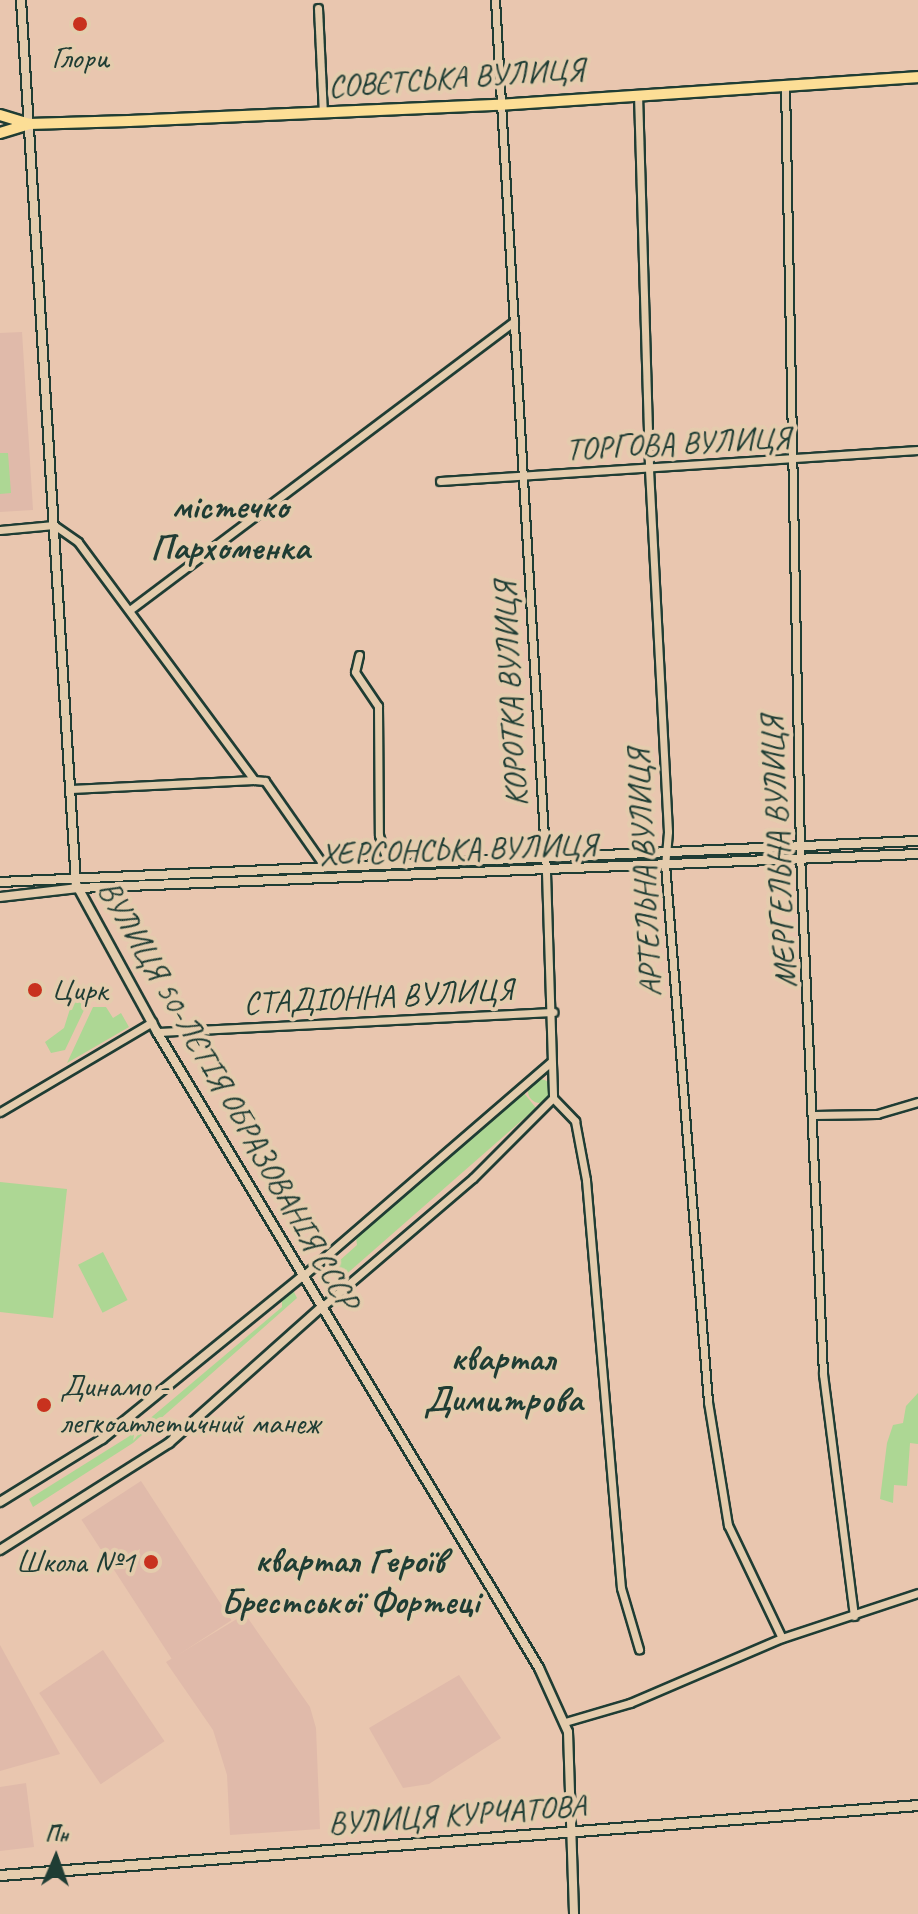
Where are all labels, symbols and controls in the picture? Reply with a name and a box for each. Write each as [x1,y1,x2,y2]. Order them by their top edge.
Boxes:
marker: Глори [69,13,91,35]
place label: Глори [51,39,109,77]
street label: СОВЄТСЬКА ВУЛИЦЯ [328,50,584,106]
street label: ТОРГОВА ВУЛИЦЯ [565,419,791,469]
district label: містечко Пархоменка [151,484,309,569]
street label: КОРОТКА ВУЛИЦЯ [486,581,536,807]
street label: МЕРГЕЛЬНА ВУЛИЦЯ [753,715,805,989]
street label: АРТЕЛЬНА ВУЛИЦЯ [619,749,671,997]
street label: ХЕРСОНСЬКА ВУЛИЦЯ [319,826,597,874]
street label: ВУЛИЦЯ 50-ЛЄТІЯ ОБРАЗОВАНІЯ СССР [89,874,367,1316]
place label: Цирк [51,971,107,1009]
street label: СТАДІОННА ВУЛИЦЯ [244,971,512,1023]
marker: Цирк [26,981,44,999]
district label: квартал Димитрова [424,1336,582,1421]
place label: Динамо - легкоатлетичний манеж [60,1368,319,1443]
marker: Динамо - легкоатлетичний манеж [35,1396,53,1414]
district label: квартал Героїв Брестської Фортеці [221,1538,479,1623]
place label: Школа №1 [16,1543,135,1581]
marker: Школа №1 [142,1553,160,1571]
street label: ВУЛИЦЯ КУРЧАТОВА [327,1787,587,1843]
north arrow [16,1818,96,1898]
text: Пн [45,1820,69,1848]

